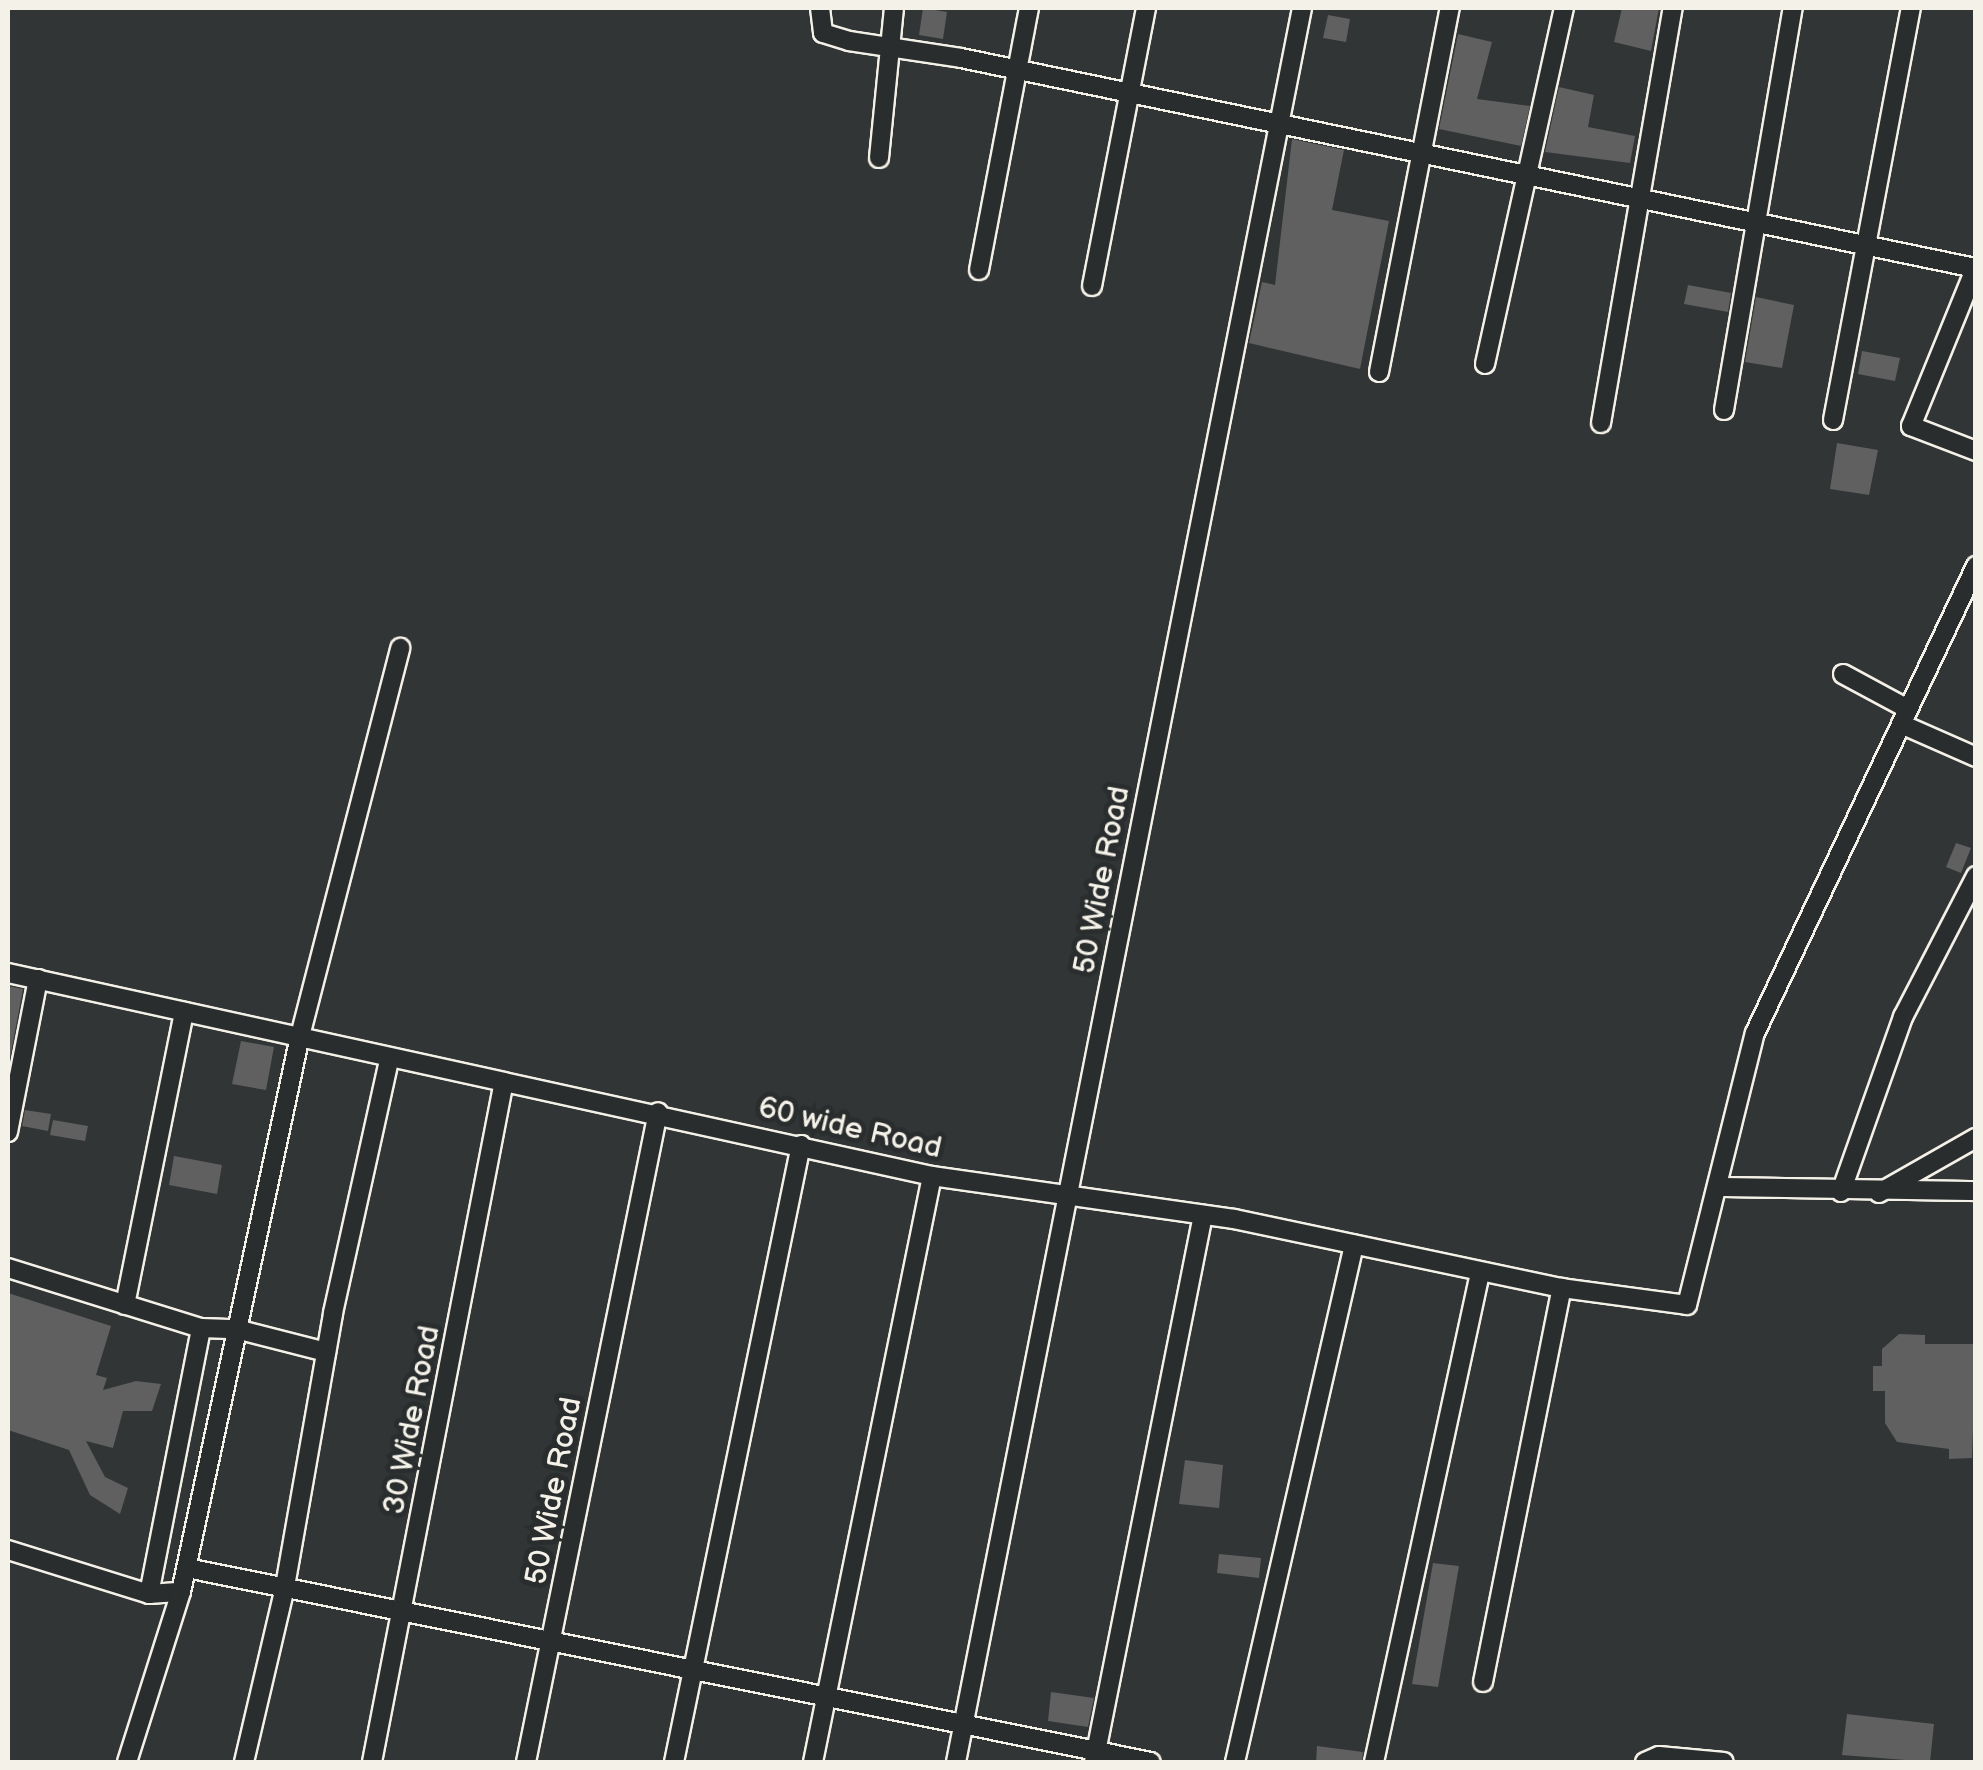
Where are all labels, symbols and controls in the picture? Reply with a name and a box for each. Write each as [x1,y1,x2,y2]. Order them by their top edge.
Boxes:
street label: 50 Wide Road [1066,783,1138,977]
street label: 60 wide Road [755,1089,945,1167]
street label: 30 Wide Road [376,1322,448,1518]
street label: 50 Wide Road [518,1394,590,1588]

